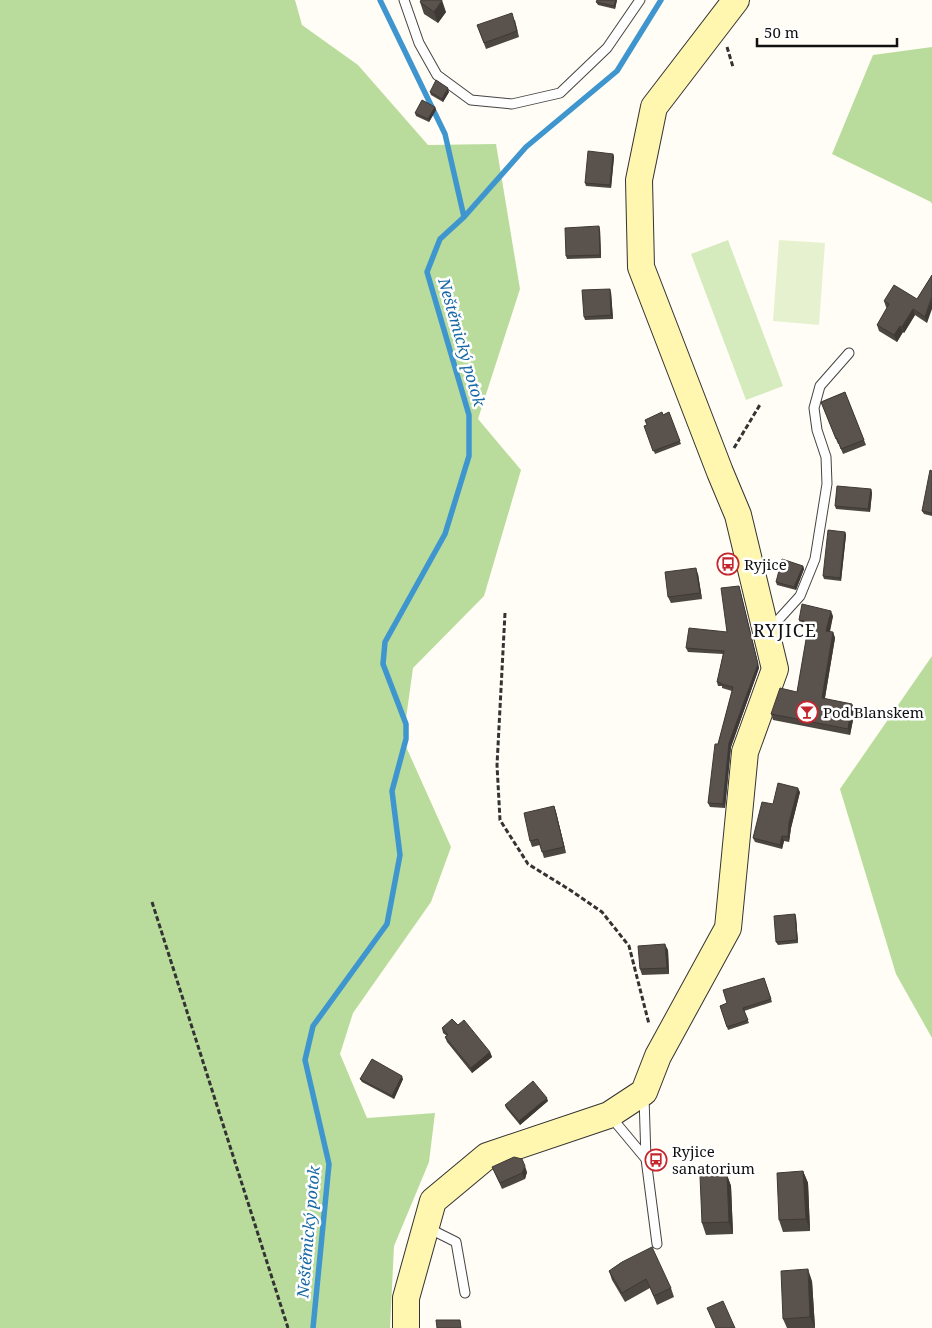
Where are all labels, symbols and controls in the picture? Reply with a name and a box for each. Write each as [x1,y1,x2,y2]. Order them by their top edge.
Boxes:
scale bar [757,15,897,47]
text: 50 m [764,22,799,42]
water label: Neštěmický potok [433,274,491,410]
bus stop icon: Ryjice [716,552,740,576]
place label: Ryjice [744,554,787,574]
district label: RYJICE [753,618,817,642]
bar icon: Pod Blanskem [795,700,819,724]
place label: Pod Blanskem [823,702,924,722]
place label: Ryjice sanatorium [672,1141,755,1178]
bus stop icon: Ryjice sanatorium [644,1148,668,1172]
water label: Neštěmický potok [291,1164,325,1300]

